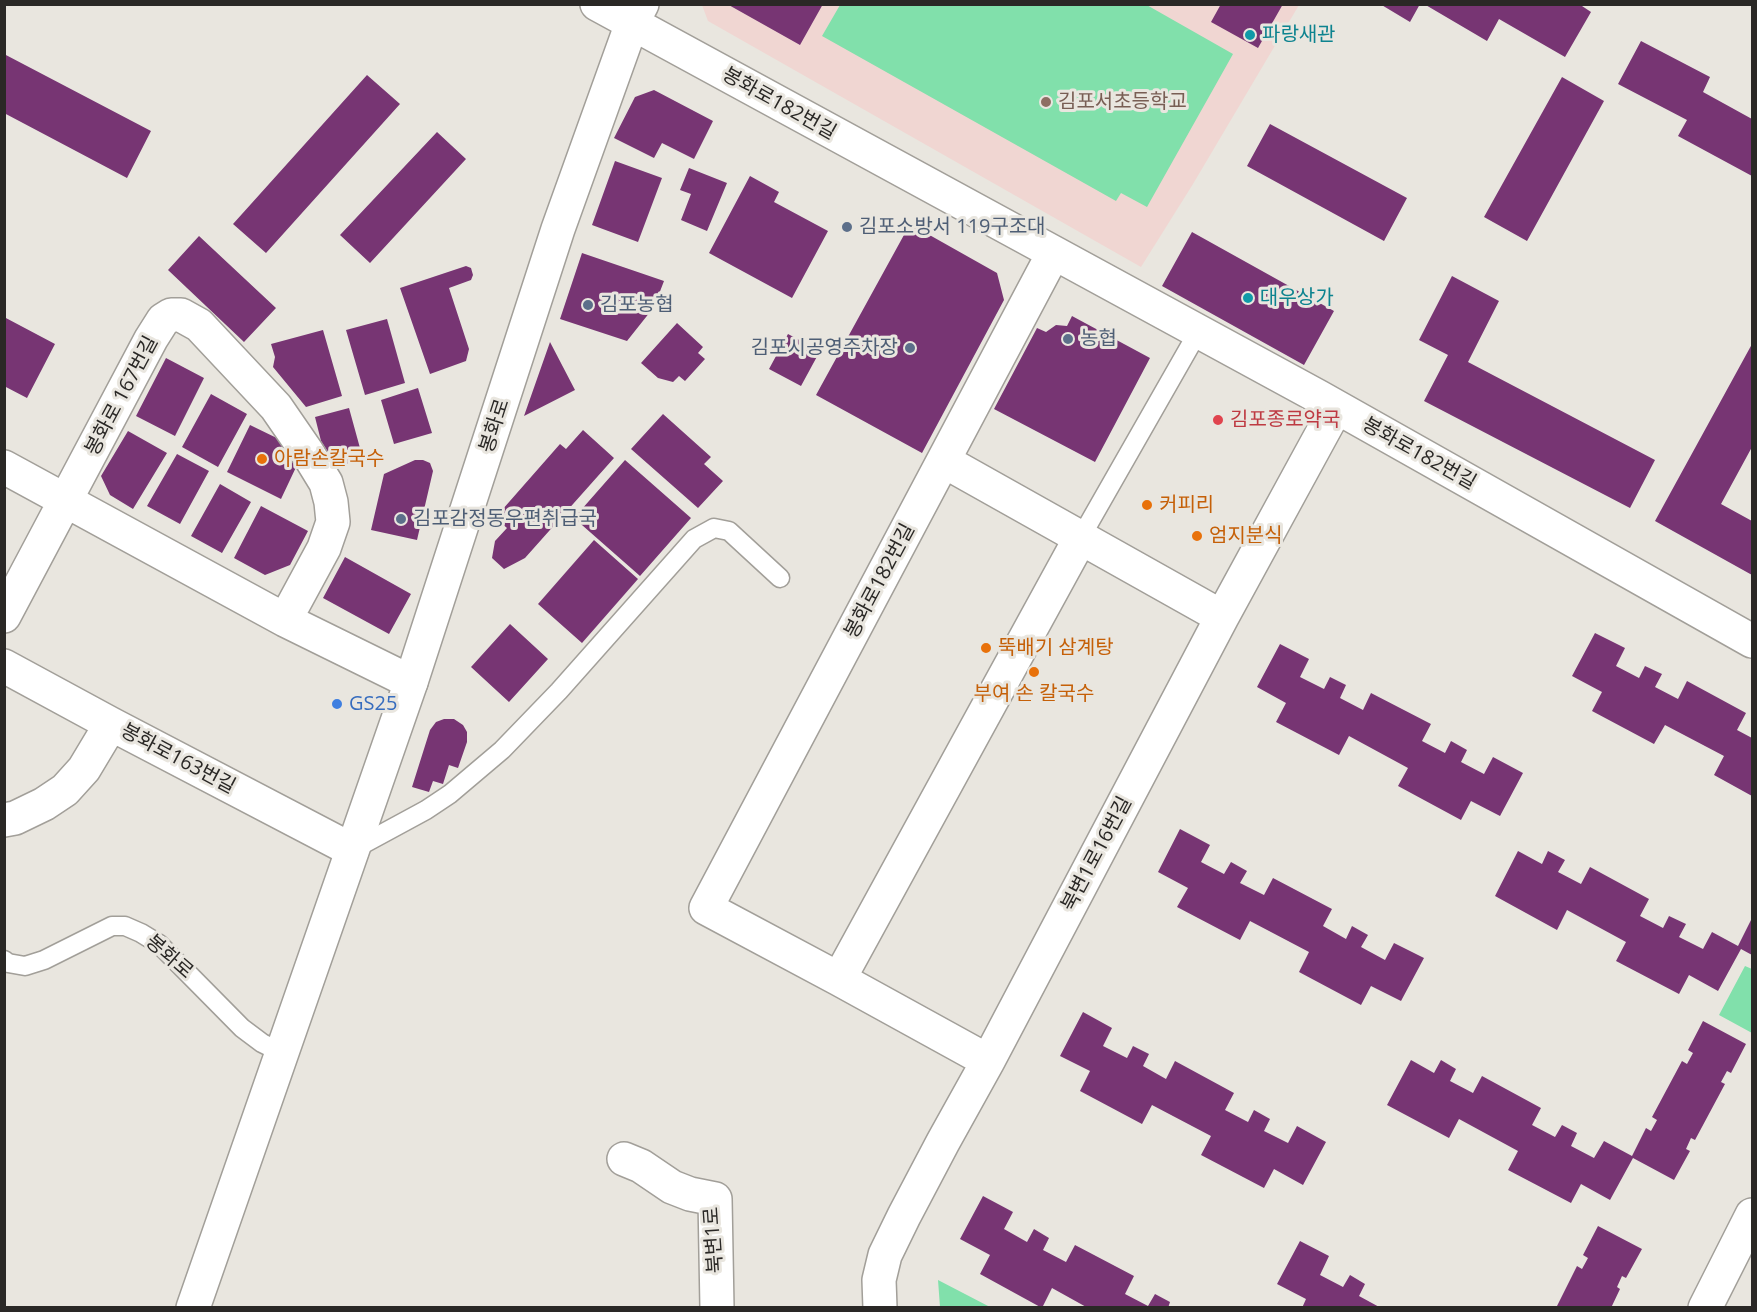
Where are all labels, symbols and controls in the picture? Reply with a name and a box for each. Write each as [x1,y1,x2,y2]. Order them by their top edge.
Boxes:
place label: 파랑새관 [1262,23,1336,47]
marker: 파랑새관 [1243,28,1257,42]
street label: 봉화로182번길 [718,63,840,145]
place label: 김포서초등학교 [1058,90,1187,114]
marker: 김포서초등학교 [1039,95,1053,109]
place label: 김포소방서 119구조대 [859,215,1046,239]
marker: 김포소방서 119구조대 [840,220,854,234]
place label: 대우상가 [1260,286,1334,310]
marker: 대우상가 [1241,291,1255,305]
place label: 김포농협 [600,293,674,317]
marker: 김포농협 [581,298,595,312]
place label: 농협 [1080,327,1117,351]
street label: 봉화로 167번길 [81,332,163,460]
marker: 농협 [1061,332,1075,346]
place label: 김포시공영주차장 [751,336,898,360]
marker: 김포시공영주차장 [903,341,917,355]
street label: 봉화로 [475,396,515,456]
place label: 김포종로약국 [1230,408,1340,432]
marker: 김포종로약국 [1211,413,1225,427]
street label: 봉화로182번길 [1358,413,1480,495]
place label: 아람손칼국수 [274,447,384,471]
marker: 아람손칼국수 [255,452,269,466]
place label: 커피리 [1159,493,1214,517]
marker: 커피리 [1140,498,1154,512]
place label: 김포감정동우편취급국 [413,507,597,531]
marker: 김포감정동우편취급국 [394,512,408,526]
street label: 봉화로182번길 [840,520,920,642]
place label: 엄지분식 [1209,524,1283,548]
marker: 엄지분식 [1190,529,1204,543]
place label: 뚝배기 삼계탕 [998,636,1114,660]
marker: 뚝배기 삼계탕 [979,641,993,655]
marker: 부여 손 칼국수 [1027,665,1041,679]
place label: 부여 손 칼국수 [974,682,1094,706]
place label: GS25 [349,692,397,716]
marker: GS25 [330,697,344,711]
street label: 봉화로163번길 [117,719,239,799]
street label: 북변1로16번길 [1057,793,1137,915]
street label: 봉화로 [140,930,198,984]
street label: 북변1로 [700,1206,728,1274]

